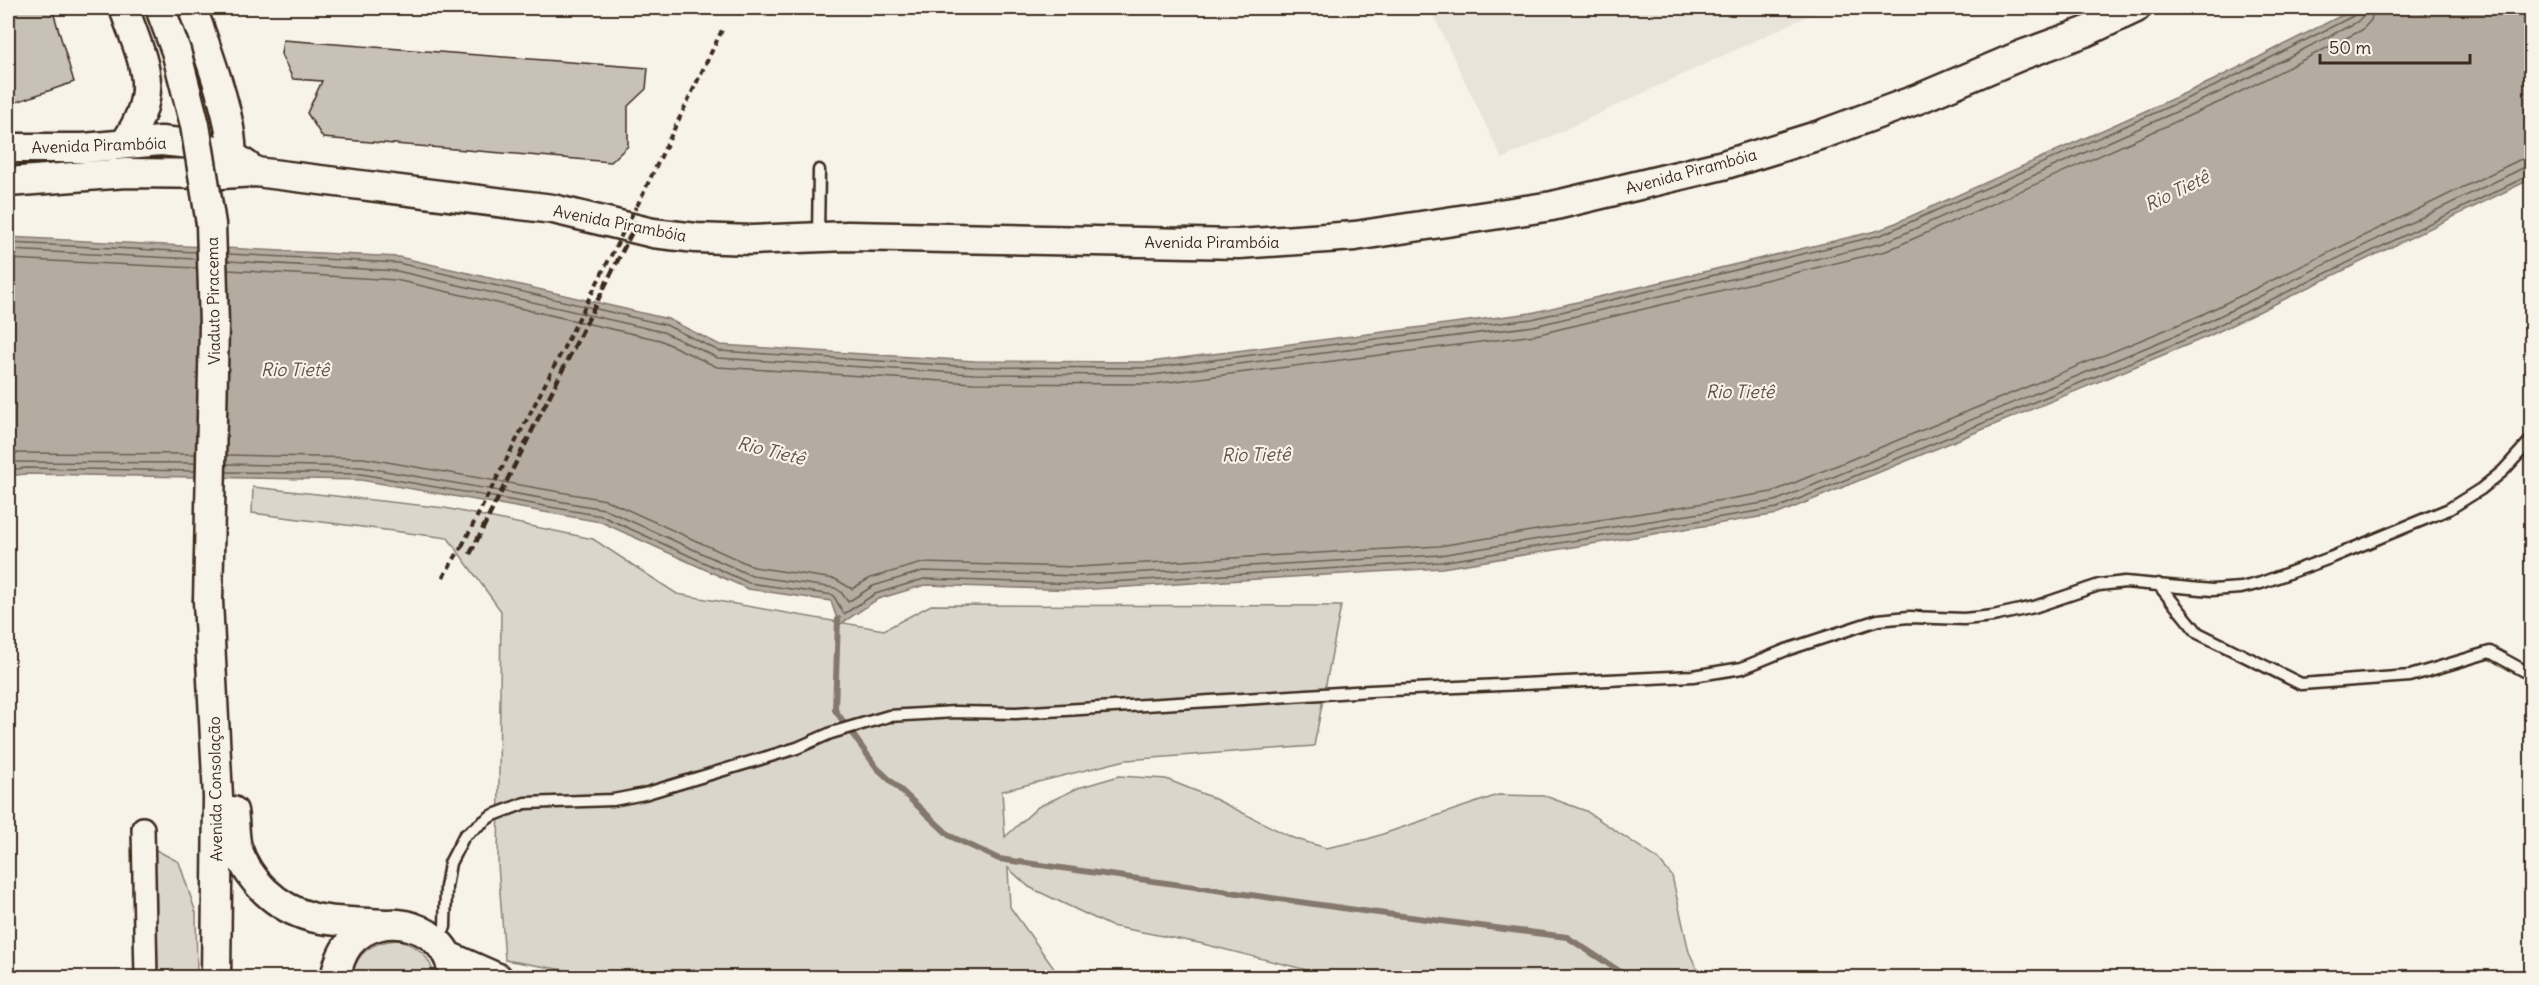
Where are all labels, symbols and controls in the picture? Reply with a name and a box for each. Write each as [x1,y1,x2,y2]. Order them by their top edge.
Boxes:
scale bar [2320,27,2470,65]
text: 50 m [2329,36,2371,59]
street label: Avenida Pirambóia [31,133,167,157]
street label: Avenida Pirambóia [1623,144,1759,198]
water label: Rio Tietê [2141,165,2214,216]
street label: Avenida Pirambóia [552,200,688,246]
street label: Avenida Pirambóia [1144,232,1280,252]
street label: Viaduto Piracema [202,237,224,365]
water label: Rio Tietê [261,358,331,381]
water label: Rio Tietê [1706,380,1776,403]
water label: Rio Tietê [735,431,808,470]
water label: Rio Tietê [1221,442,1292,467]
street label: Avenida Consolação [204,716,226,862]

